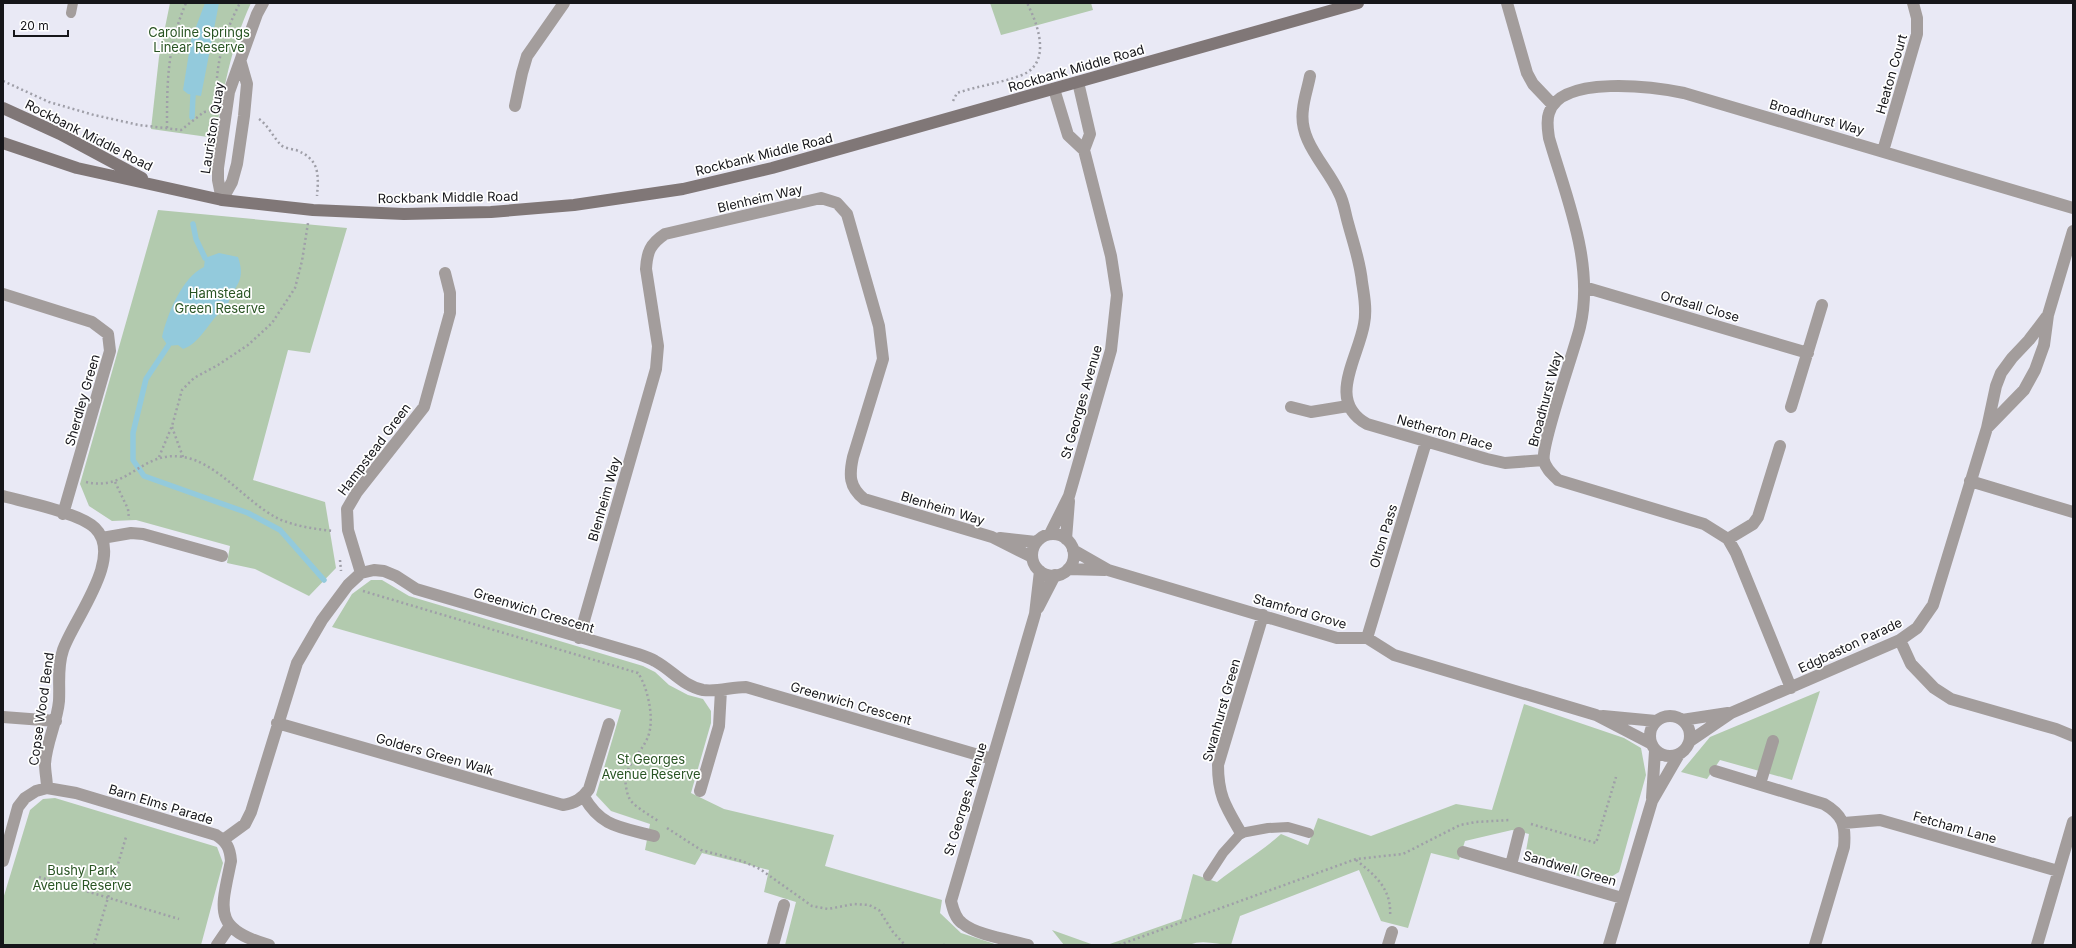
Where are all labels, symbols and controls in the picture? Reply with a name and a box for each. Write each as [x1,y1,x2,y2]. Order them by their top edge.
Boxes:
scale bar [14,12,68,38]
text: 20 m [20,18,49,33]
park label: Caroline Springs Linear Reserve [148,24,250,55]
street label: Heaton Court [1872,32,1910,116]
street label: Rockbank Middle Road [1006,41,1146,95]
street label: Lauriston Quay [197,81,227,175]
street label: Rockbank Middle Road [23,96,155,174]
street label: Broadhurst Way [1768,96,1866,138]
street label: Rockbank Middle Road [694,129,834,179]
street label: Blenheim Way [716,180,804,216]
street label: Rockbank Middle Road [377,188,519,206]
park label: Hamstead Green Reserve [175,285,265,316]
street label: Ordsall Close [1659,287,1741,325]
street label: St Georges Avenue [1057,343,1105,461]
street label: Broadhurst Way [1525,350,1565,448]
street label: Sherdley Green [61,352,103,448]
street label: Hampstead Green [334,400,414,498]
street label: Netherton Place [1395,411,1495,453]
street label: Blenheim Way [584,455,624,543]
street label: Blenheim Way [899,488,987,528]
street label: Olton Pass [1366,502,1400,570]
street label: Greenwich Crescent [472,584,596,636]
street label: Stamford Grove [1251,590,1349,632]
street label: Edgbaston Parade [1796,614,1904,676]
street label: Copse Wood Bend [25,651,57,767]
street label: Swanhurst Green [1199,657,1243,763]
street label: Greenwich Crescent [789,678,913,728]
street label: Golders Green Walk [374,729,496,779]
street label: St Georges Avenue [940,740,990,858]
park label: St Georges Avenue Reserve [601,751,701,782]
street label: Barn Elms Parade [107,780,215,828]
street label: Fetcham Lane [1911,807,1999,847]
street label: Sandwell Green [1521,847,1619,889]
park label: Bushy Park Avenue Reserve [32,862,132,893]

